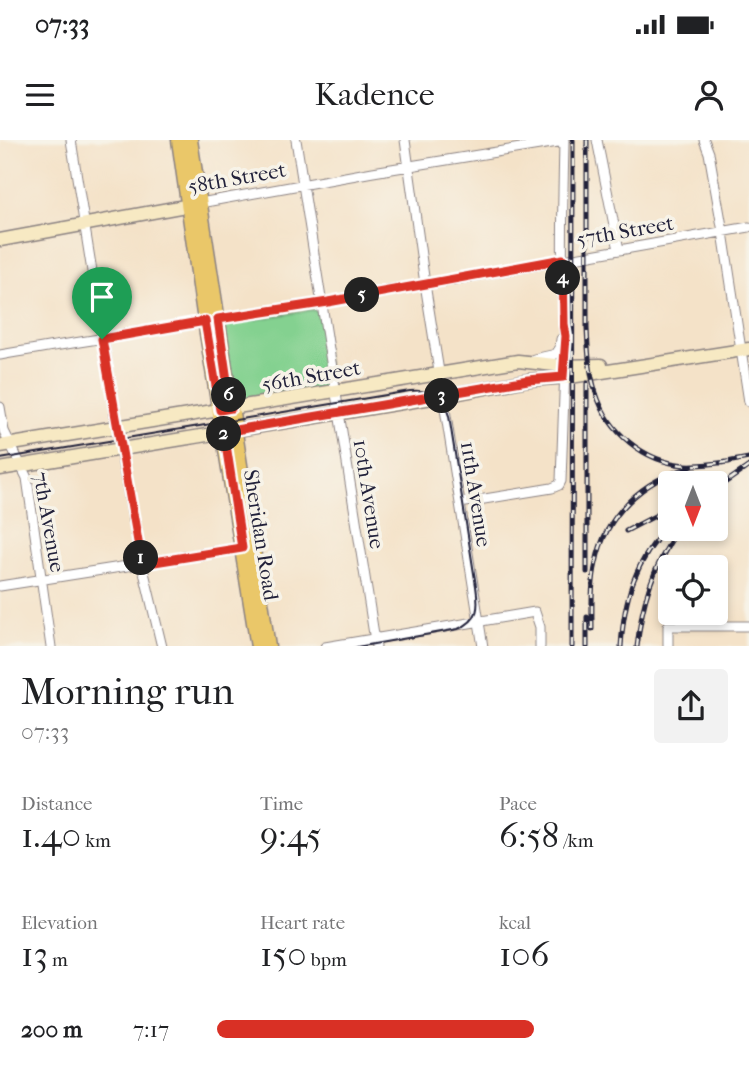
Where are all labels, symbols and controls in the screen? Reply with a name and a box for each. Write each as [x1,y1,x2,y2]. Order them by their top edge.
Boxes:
text: 07:33 [35,9,90,40]
icon: menu [21,76,59,114]
text: Kadence [314,76,435,113]
icon: person [690,76,728,114]
street label: 58th Street [186,158,288,198]
street label: 57th Street [574,211,676,251]
pin: 4 [546,260,580,296]
text: 4 [557,266,568,288]
pin [72,267,132,339]
icon: arrive [83,278,121,316]
pin: 5 [344,278,380,312]
text: 5 [357,283,366,305]
street label: 56th Street [260,355,363,396]
pin: 6 [212,378,246,412]
pin: 3 [424,378,460,414]
text: 6 [223,383,234,405]
text: 3 [438,384,445,406]
pin: 2 [206,416,242,452]
text: 2 [219,422,228,444]
street label: 10th Avenue [349,438,389,550]
street label: 11th Avenue [456,439,496,549]
street label: Sheridan Road [239,468,283,603]
street label: 7th Avenue [28,470,70,574]
north arrow [658,471,728,541]
map controls [658,471,728,625]
pin: 1 [124,540,158,576]
text: 1 [137,546,144,568]
button: locate [658,555,728,625]
text: Morning run [21,669,234,714]
button: share [654,669,728,743]
text: 07:33 [21,718,69,745]
text: Distance [21,793,92,815]
text: Time [260,793,303,815]
text: Pace [499,793,537,815]
text: 1.40 [21,815,81,856]
text: 9:45 [260,815,322,856]
text: 6:58 [499,815,559,856]
text: km [81,830,111,852]
text: /km [559,830,593,852]
text: Elevation [21,912,98,934]
text: Heart rate [260,912,345,934]
text: kcal [499,912,531,934]
text: 13 [21,934,48,975]
text: 150 [260,934,307,975]
text: 106 [499,934,550,975]
text: m [48,949,68,971]
text: bpm [307,949,347,971]
text: 200 m [21,1016,82,1043]
text: 7:17 [133,1016,169,1043]

